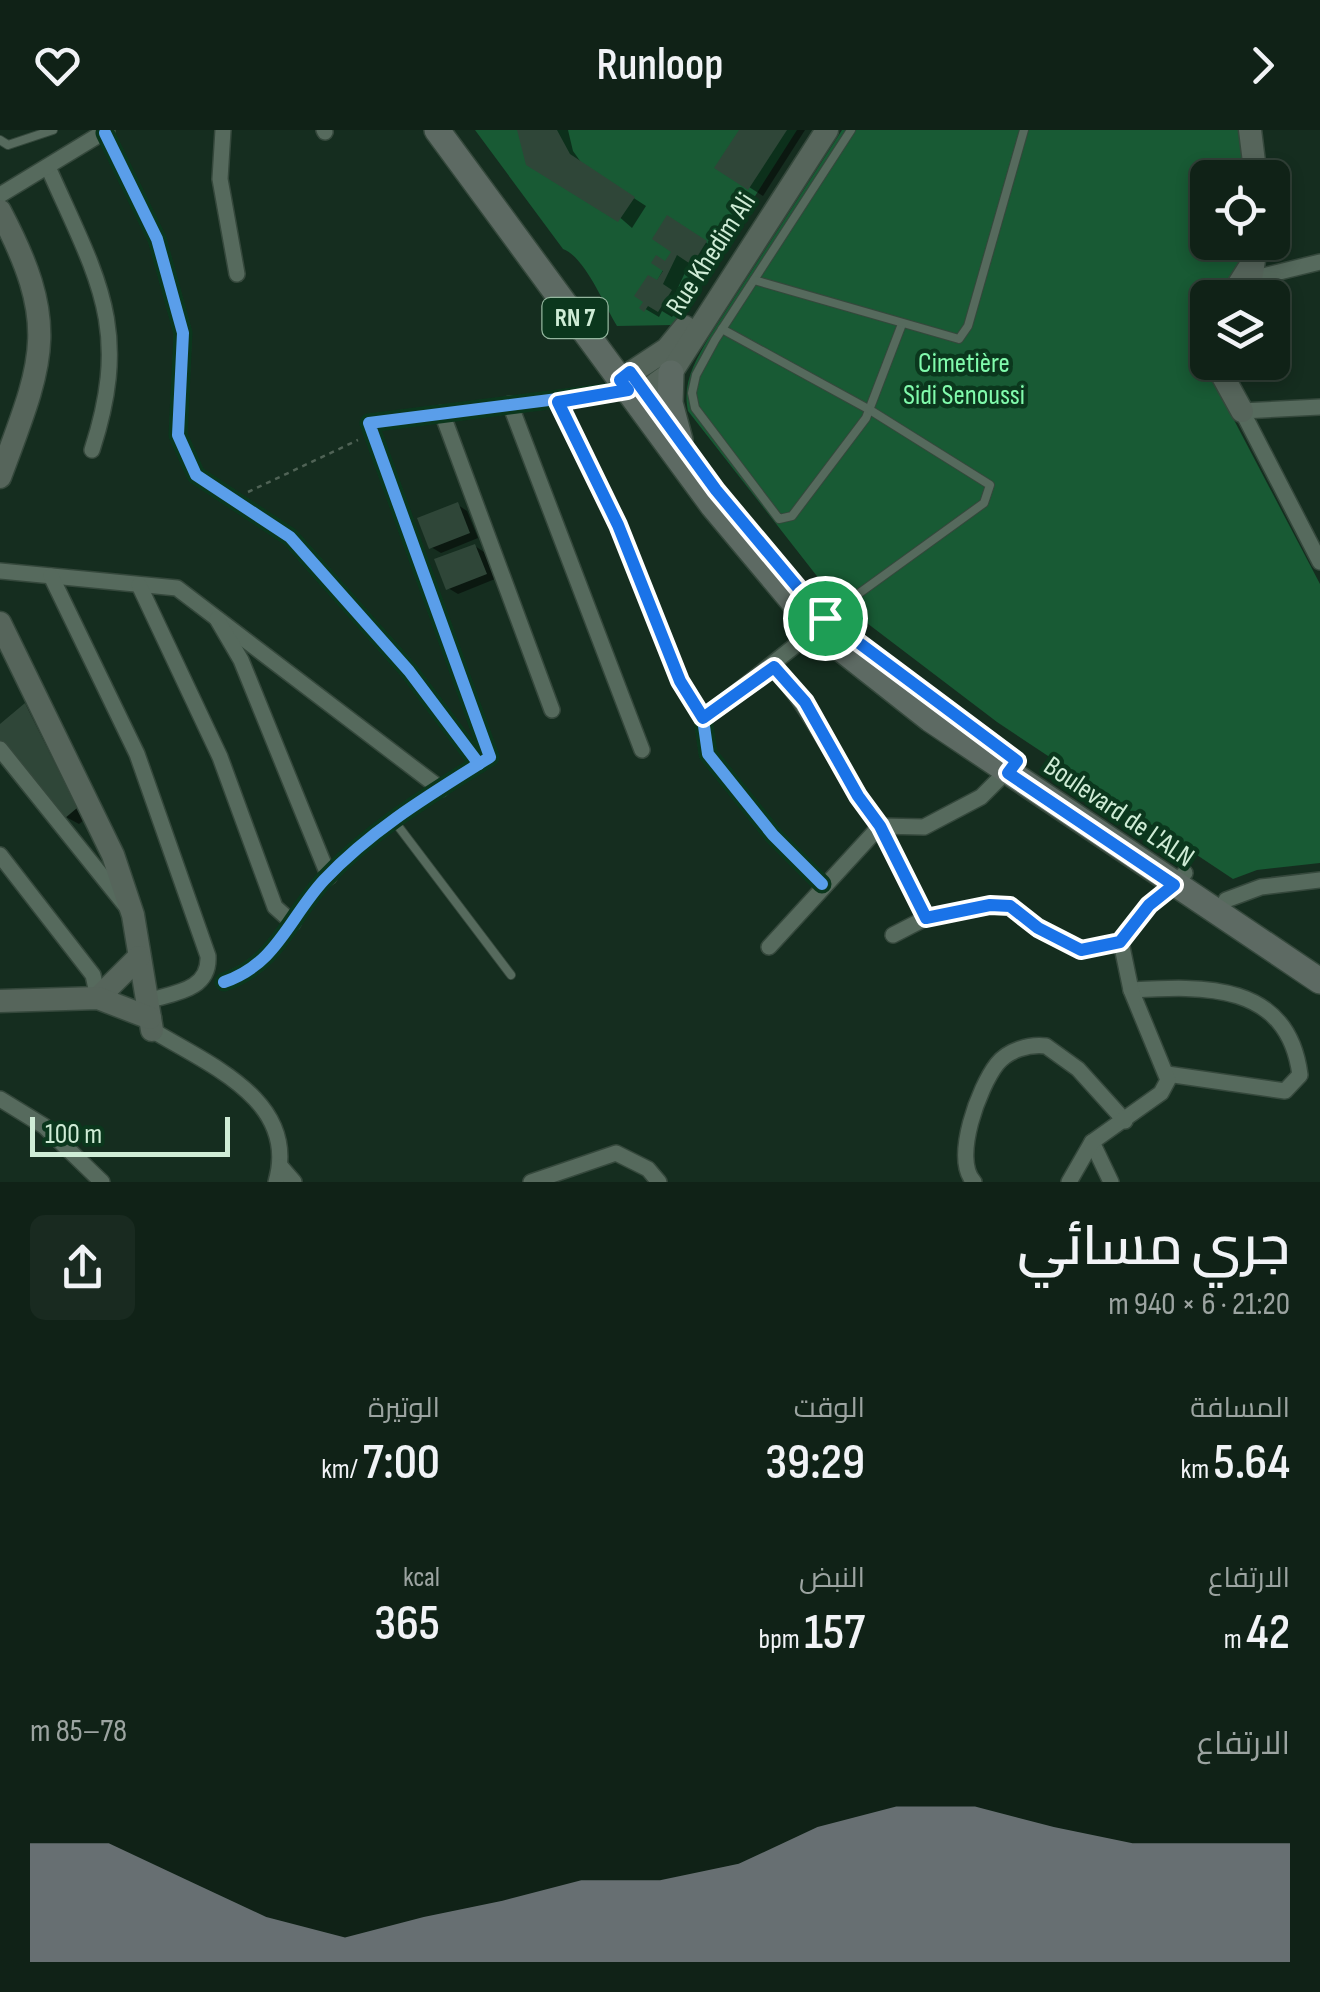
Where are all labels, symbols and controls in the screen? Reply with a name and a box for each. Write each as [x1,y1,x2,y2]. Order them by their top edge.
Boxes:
icon: heart [30,38,85,93]
text: Runloop [597,38,723,93]
icon: forward [1235,38,1290,93]
map controls [1190,160,1290,380]
button: locate [1190,160,1290,260]
street label: Rue Khedim Ali [659,187,763,321]
button: layers [1190,280,1290,380]
road number: RN 7 [542,298,608,338]
park label: Cimetière Sidi Senoussi [903,347,1025,412]
pin [783,576,868,661]
icon: arrive [798,591,853,646]
street label: Boulevard de L'ALN [1038,750,1200,874]
scale bar [30,1112,230,1156]
text: 100 m [45,1118,102,1151]
text: جري مسائي [1017,1214,1290,1281]
button: share [30,1215,135,1320]
text: 21:20 · 6 × 940 m [1108,1285,1290,1324]
text: الوتيرة [368,1392,440,1425]
text: الوقت [794,1392,865,1425]
text: المسافة [1190,1392,1290,1425]
text: 7:00 [362,1433,440,1493]
text: 39:29 [765,1433,865,1493]
text: 5.64 [1214,1433,1290,1493]
text: /km [321,1453,362,1486]
text: km [1180,1453,1214,1486]
text: kcal [403,1561,440,1594]
text: النبض [799,1562,865,1595]
text: الارتفاع [1208,1562,1290,1595]
text: 365 [374,1594,440,1654]
text: 157 [804,1603,865,1663]
text: 42 [1246,1603,1290,1663]
text: bpm [759,1623,804,1656]
text: m [1224,1623,1246,1656]
text: 78–85 m [30,1712,127,1751]
text: الارتفاع [1196,1725,1290,1764]

